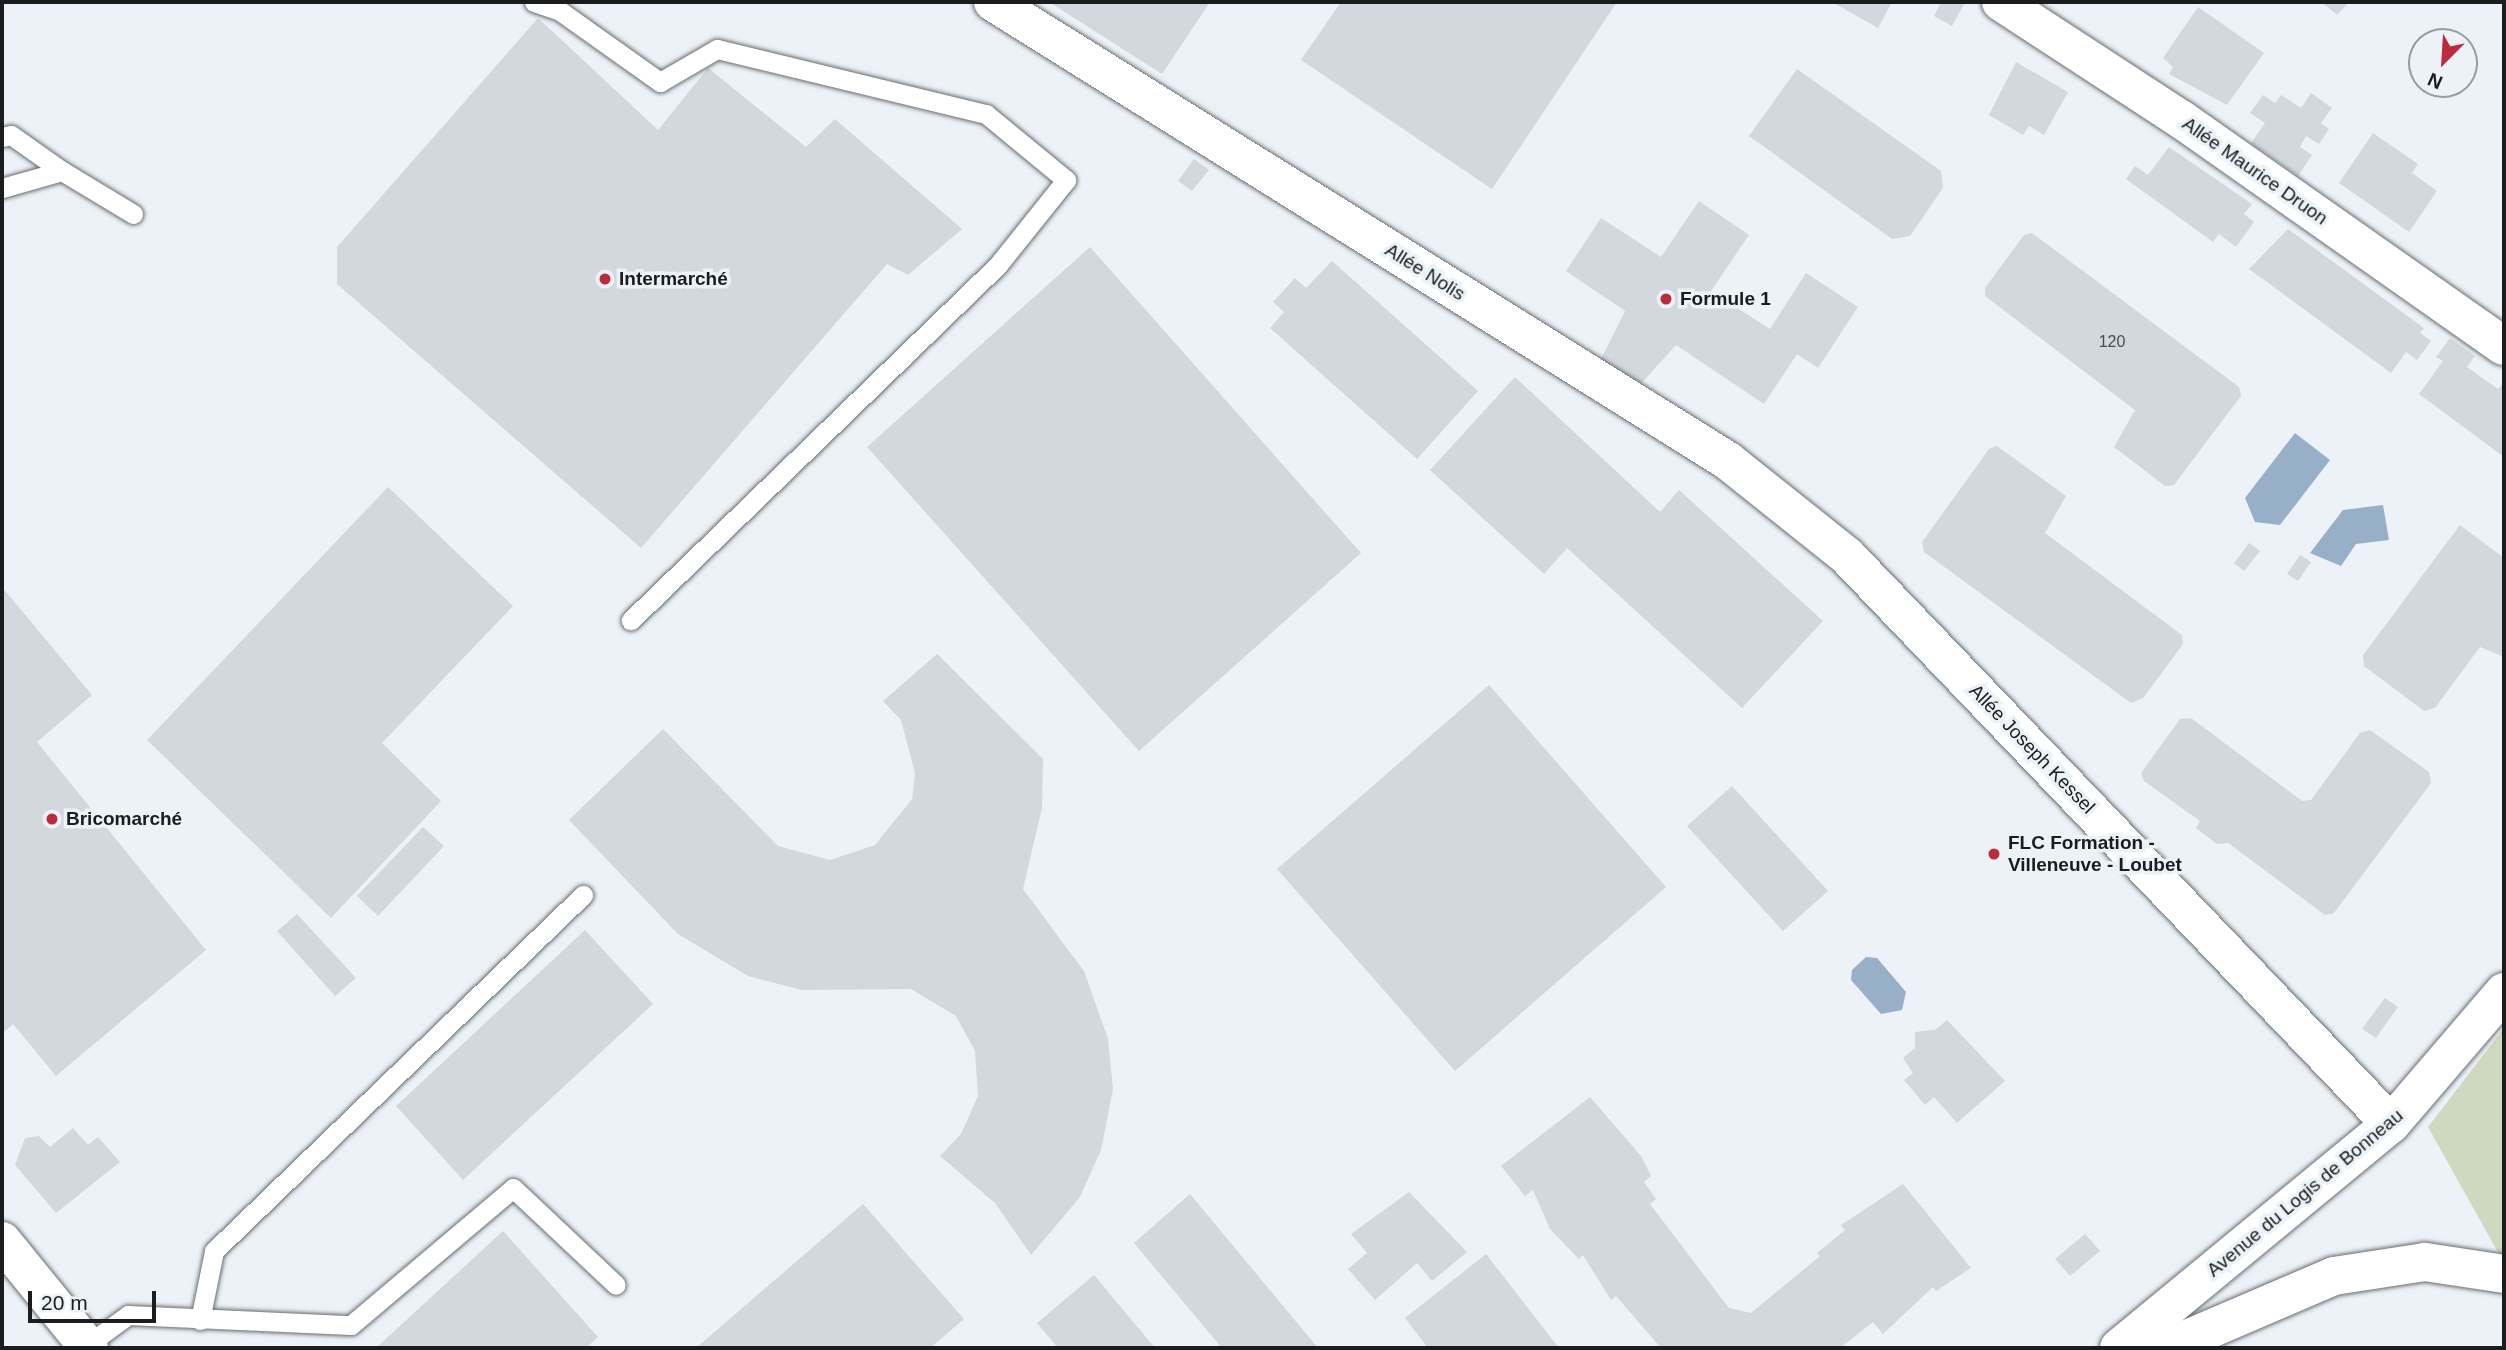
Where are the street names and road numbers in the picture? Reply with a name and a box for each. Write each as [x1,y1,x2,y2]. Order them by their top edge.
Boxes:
street label: Allée Maurice Druon [2178,112,2332,230]
street label: Allée Nolis [1381,239,1469,305]
street label: Allée Joseph Kessel [1964,680,2100,818]
street label: Avenue du Logis de Bonneau [2202,1104,2408,1282]

